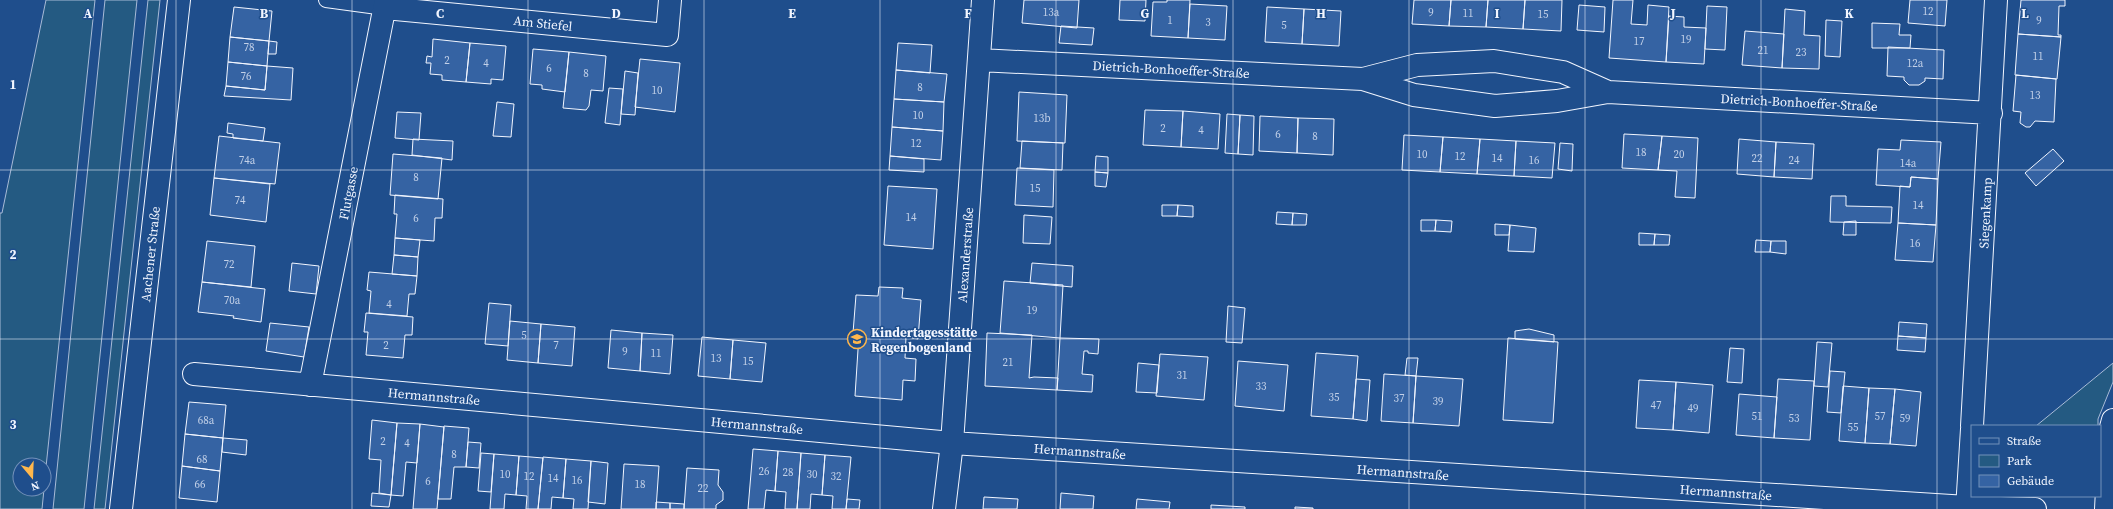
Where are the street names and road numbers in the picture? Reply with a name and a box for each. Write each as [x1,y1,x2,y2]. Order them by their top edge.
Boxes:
street label: Am Stiefel [513,12,573,35]
street label: Dietrich-Bonhoeffer-Straße [1092,57,1250,82]
street label: Dietrich-Bonhoeffer-Straße [1720,90,1878,115]
street label: Flutgasse [335,165,362,221]
street label: Siegenkamp [1975,177,1996,249]
street label: Aachener Straße [137,205,164,303]
street label: Alexanderstraße [954,206,977,303]
street label: Hermannstraße [387,384,481,409]
street label: Hermannstraße [710,413,804,438]
street label: Hermannstraße [1033,440,1127,463]
street label: Hermannstraße [1356,461,1450,484]
street label: Hermannstraße [1679,481,1773,504]

